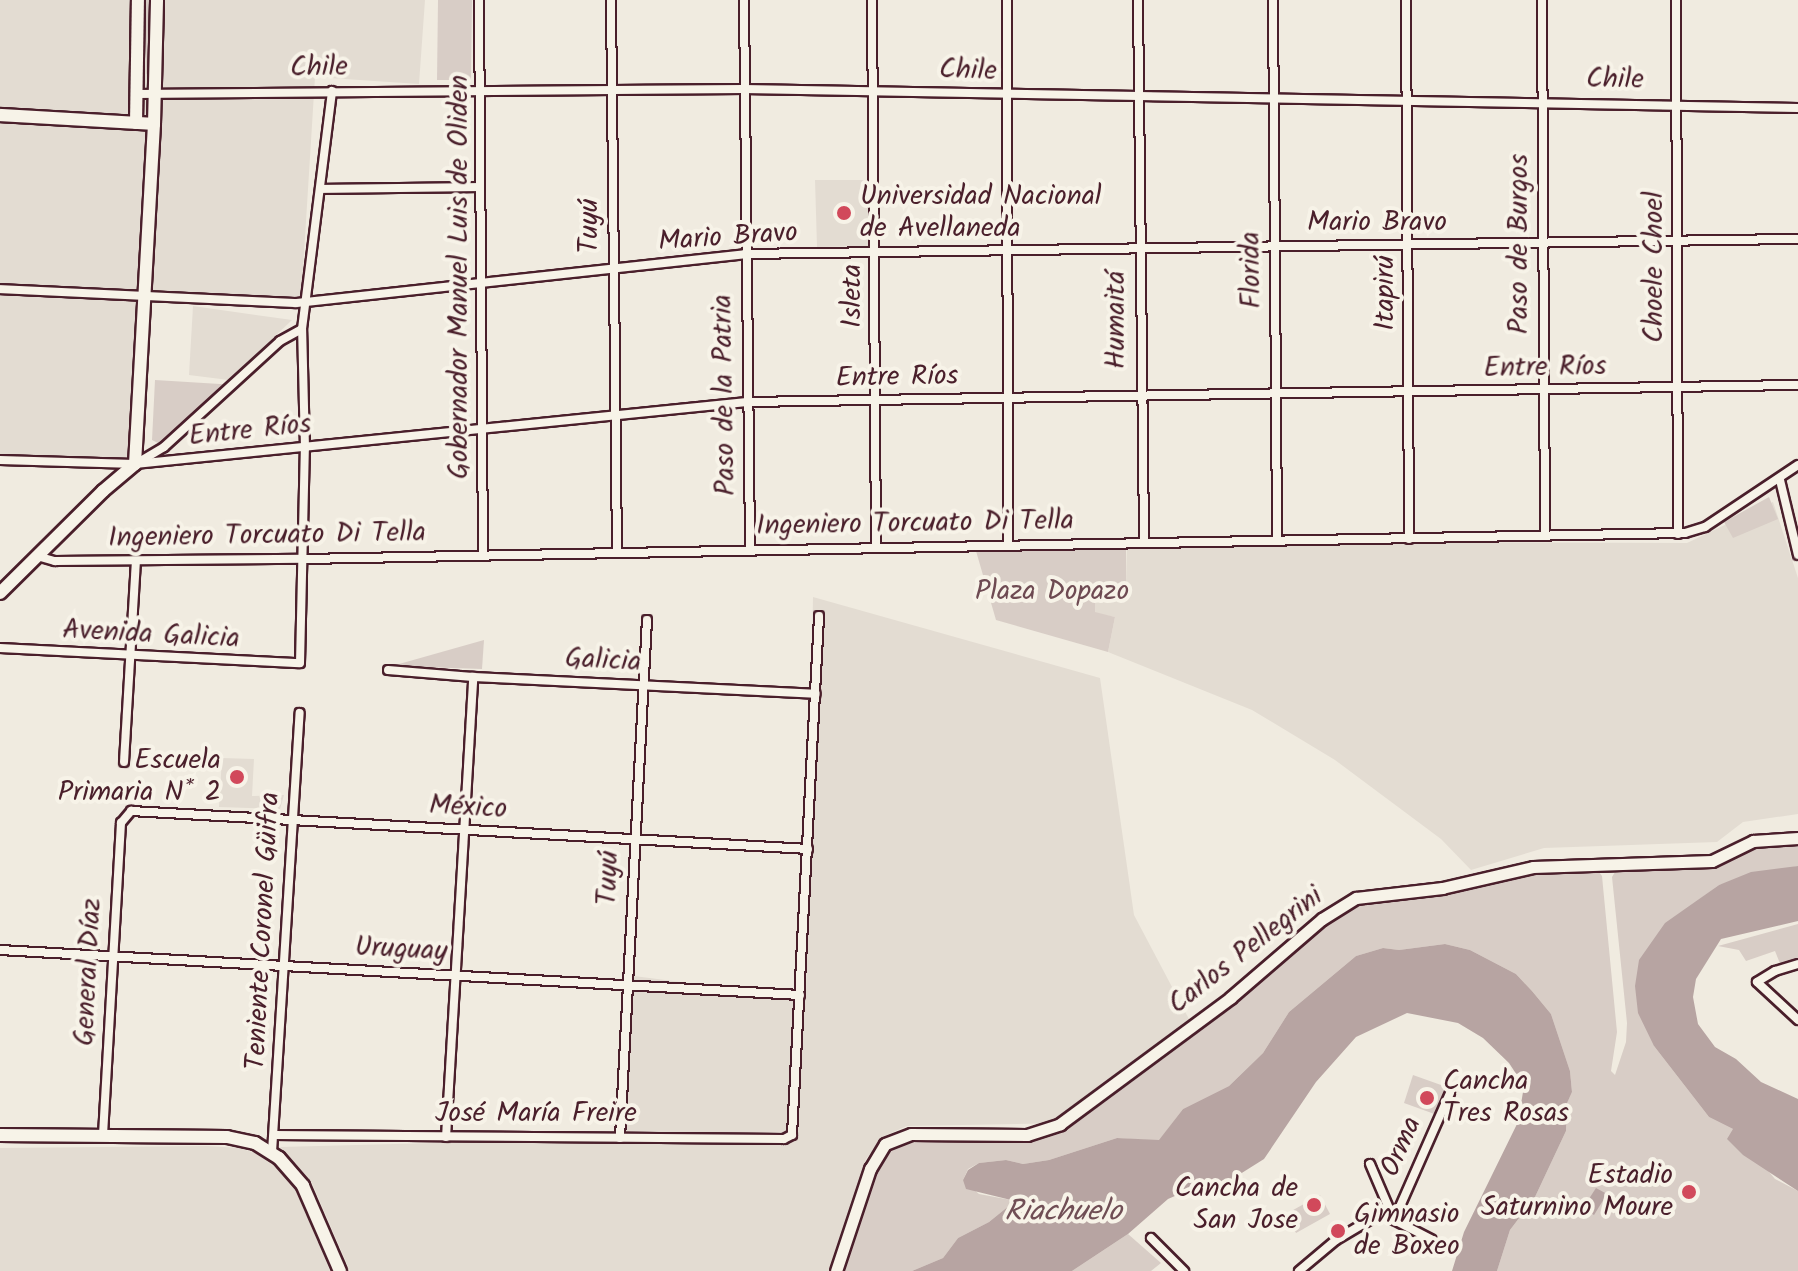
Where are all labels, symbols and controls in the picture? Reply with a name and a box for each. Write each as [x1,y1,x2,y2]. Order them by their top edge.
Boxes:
street label: Chile [290,51,348,85]
street label: Chile [938,53,998,89]
street label: Chile [1586,63,1644,97]
street label: Gobernador Manuel Luis de Oliden [443,75,477,479]
street label: Paso de Burgos [1503,154,1537,334]
place label: Universidad Nacional de Avellaneda [860,180,1102,246]
street label: Choele Choel [1638,191,1672,343]
street label: Tuyú [573,199,607,253]
marker: Universidad Nacional de Avellaneda [835,204,853,222]
street label: Mario Bravo [1307,206,1447,240]
street label: Mario Bravo [657,216,799,260]
street label: Florida [1235,231,1269,309]
street label: Itapirú [1369,255,1403,331]
street label: Isleta [836,264,870,328]
street label: Humaitá [1100,271,1134,369]
street label: Paso de la Patria [706,294,744,496]
street label: Entre Ríos [1483,350,1607,386]
street label: Entre Ríos [835,360,959,396]
street label: Entre Ríos [187,408,313,454]
street label: Ingeniero Torcuato Di Tella [756,504,1074,544]
street label: Ingeniero Torcuato Di Tella [108,516,426,556]
park label: Plaza Dopazo [975,575,1129,609]
street label: Avenida Galicia [62,614,240,656]
street label: Galicia [564,642,642,680]
place label: Escuela Primaria N* 2 [58,744,221,810]
marker: Escuela Primaria N* 2 [228,768,246,786]
street label: México [428,789,508,827]
street label: Teniente Coronel Güifra [240,791,288,1071]
street label: Tuyú [591,850,627,906]
street label: Carlos Pellegrini [1162,880,1330,1022]
street label: General Díaz [68,897,110,1047]
street label: Uruguay [354,931,448,969]
place label: Cancha Tres Rosas [1443,1065,1569,1131]
marker: Cancha Tres Rosas [1418,1089,1436,1107]
street label: José María Freire [435,1097,637,1131]
street label: Orma [1374,1112,1430,1182]
place label: Estadio Saturnino Moure [1481,1159,1673,1225]
place label: Cancha de San Jose [1175,1172,1298,1238]
marker: Estadio Saturnino Moure [1680,1183,1698,1201]
water label: Riachuelo [1004,1194,1122,1230]
marker: Cancha de San Jose [1305,1196,1323,1214]
place label: Gimnasio de Boxeo [1354,1198,1460,1264]
marker: Gimnasio de Boxeo [1329,1222,1347,1240]

